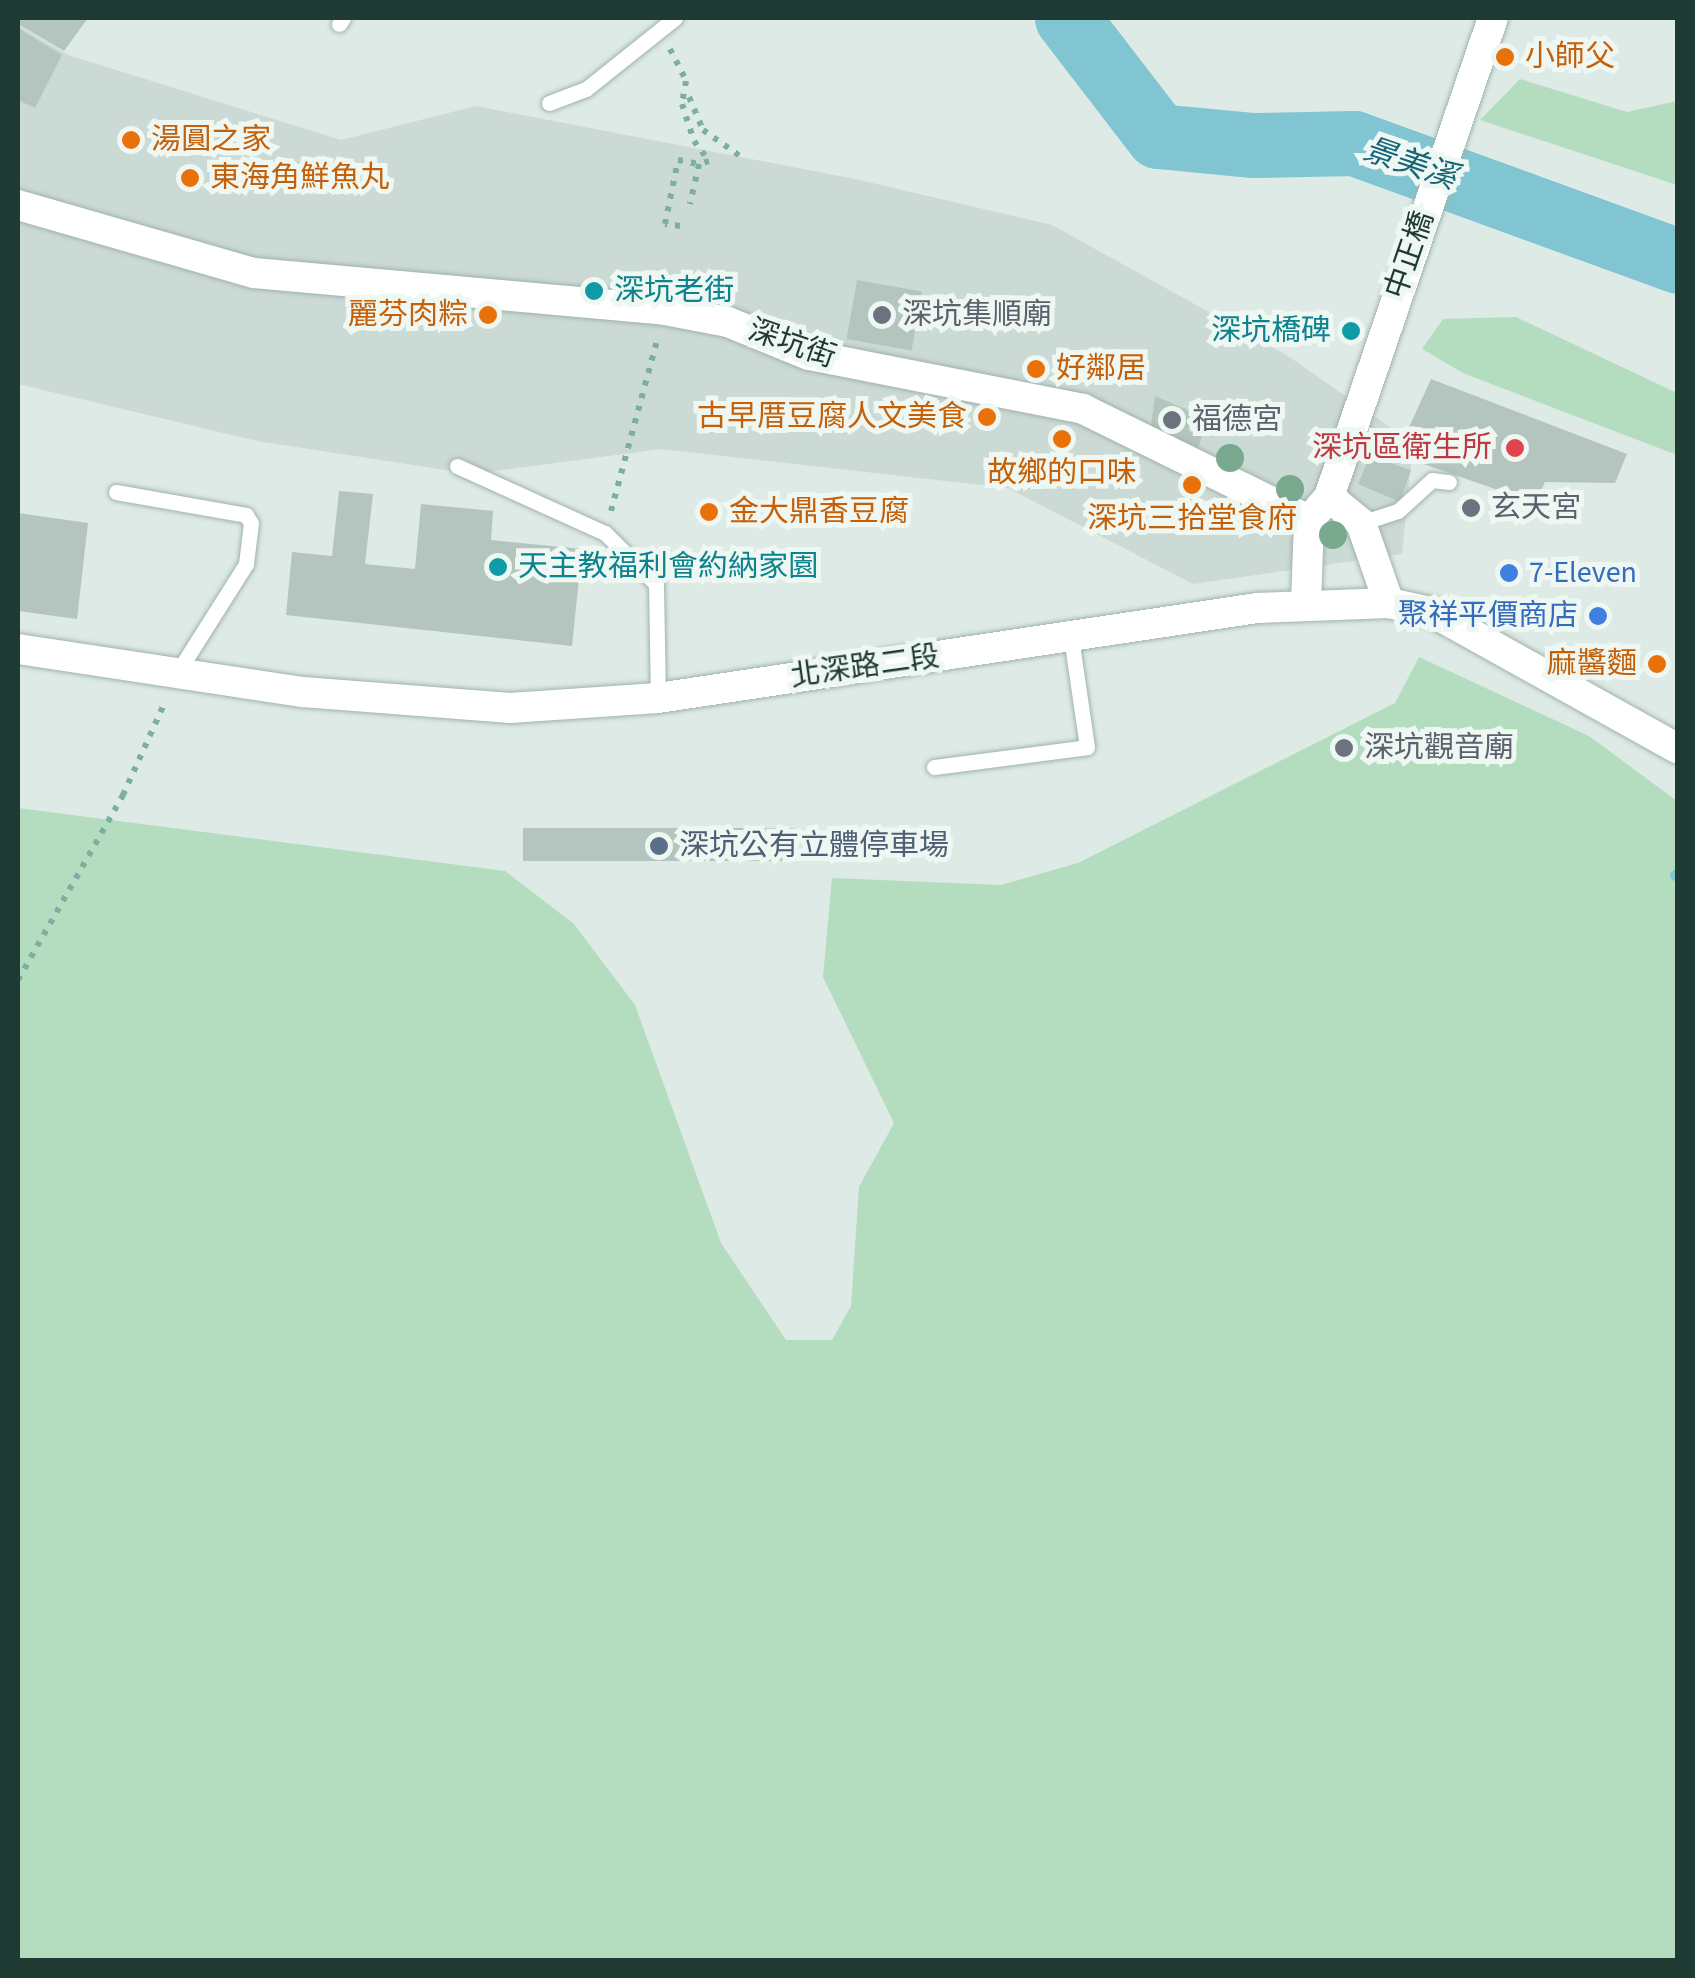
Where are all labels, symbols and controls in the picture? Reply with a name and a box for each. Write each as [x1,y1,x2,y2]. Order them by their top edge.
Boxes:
place label: 小師父 [1525,39,1615,75]
marker: 小師父 [1494,46,1516,68]
place label: 湯圓之家 [151,122,271,158]
marker: 湯圓之家 [120,129,142,151]
water label: 景美溪 [1358,130,1462,198]
place label: 東海角鮮魚丸 [210,160,390,196]
marker: 東海角鮮魚丸 [179,167,201,189]
street label: 中正橋 [1378,207,1442,303]
place label: 深坑老街 [614,273,734,309]
marker: 深坑老街 [583,280,605,302]
place label: 麗芬肉粽 [348,297,468,333]
place label: 深坑集順廟 [902,297,1052,333]
marker: 麗芬肉粽 [477,304,499,326]
marker: 深坑集順廟 [871,304,893,326]
street label: 深坑街 [744,312,840,376]
place label: 深坑橋碑 [1211,313,1331,349]
marker: 深坑橋碑 [1340,320,1362,342]
place label: 好鄰居 [1056,351,1146,387]
marker: 好鄰居 [1025,358,1047,380]
place label: 古早厝豆腐人文美食 [697,399,967,435]
place label: 福德宮 [1192,402,1282,438]
marker: 古早厝豆腐人文美食 [976,406,998,428]
marker: 福德宮 [1161,409,1183,431]
marker: 故鄉的口味 [1051,428,1073,450]
place label: 深坑區衛生所 [1312,430,1492,466]
marker: 深坑區衛生所 [1502,435,1528,461]
place label: 故鄉的口味 [987,455,1137,491]
marker: 深坑三拾堂食府 [1181,474,1203,496]
place label: 玄天宮 [1491,490,1581,526]
place label: 金大鼎香豆腐 [729,494,909,530]
marker: 玄天宮 [1460,497,1482,519]
marker: 金大鼎香豆腐 [698,501,720,523]
place label: 深坑三拾堂食府 [1087,501,1297,537]
place label: 天主教福利會約納家園 [518,549,818,585]
place label: 7-Eleven [1529,555,1637,591]
marker: 天主教福利會約納家園 [487,556,509,578]
marker: 7-Eleven [1498,562,1520,584]
place label: 聚祥平價商店 [1398,598,1578,634]
marker: 聚祥平價商店 [1587,605,1609,627]
street label: 北深路二段 [788,639,942,695]
place label: 麻醬麵 [1547,646,1637,682]
marker: 麻醬麵 [1646,653,1668,675]
place label: 深坑觀音廟 [1364,730,1514,766]
marker: 深坑觀音廟 [1333,737,1355,759]
place label: 深坑公有立體停車場 [679,828,949,864]
marker: 深坑公有立體停車場 [648,835,670,857]

